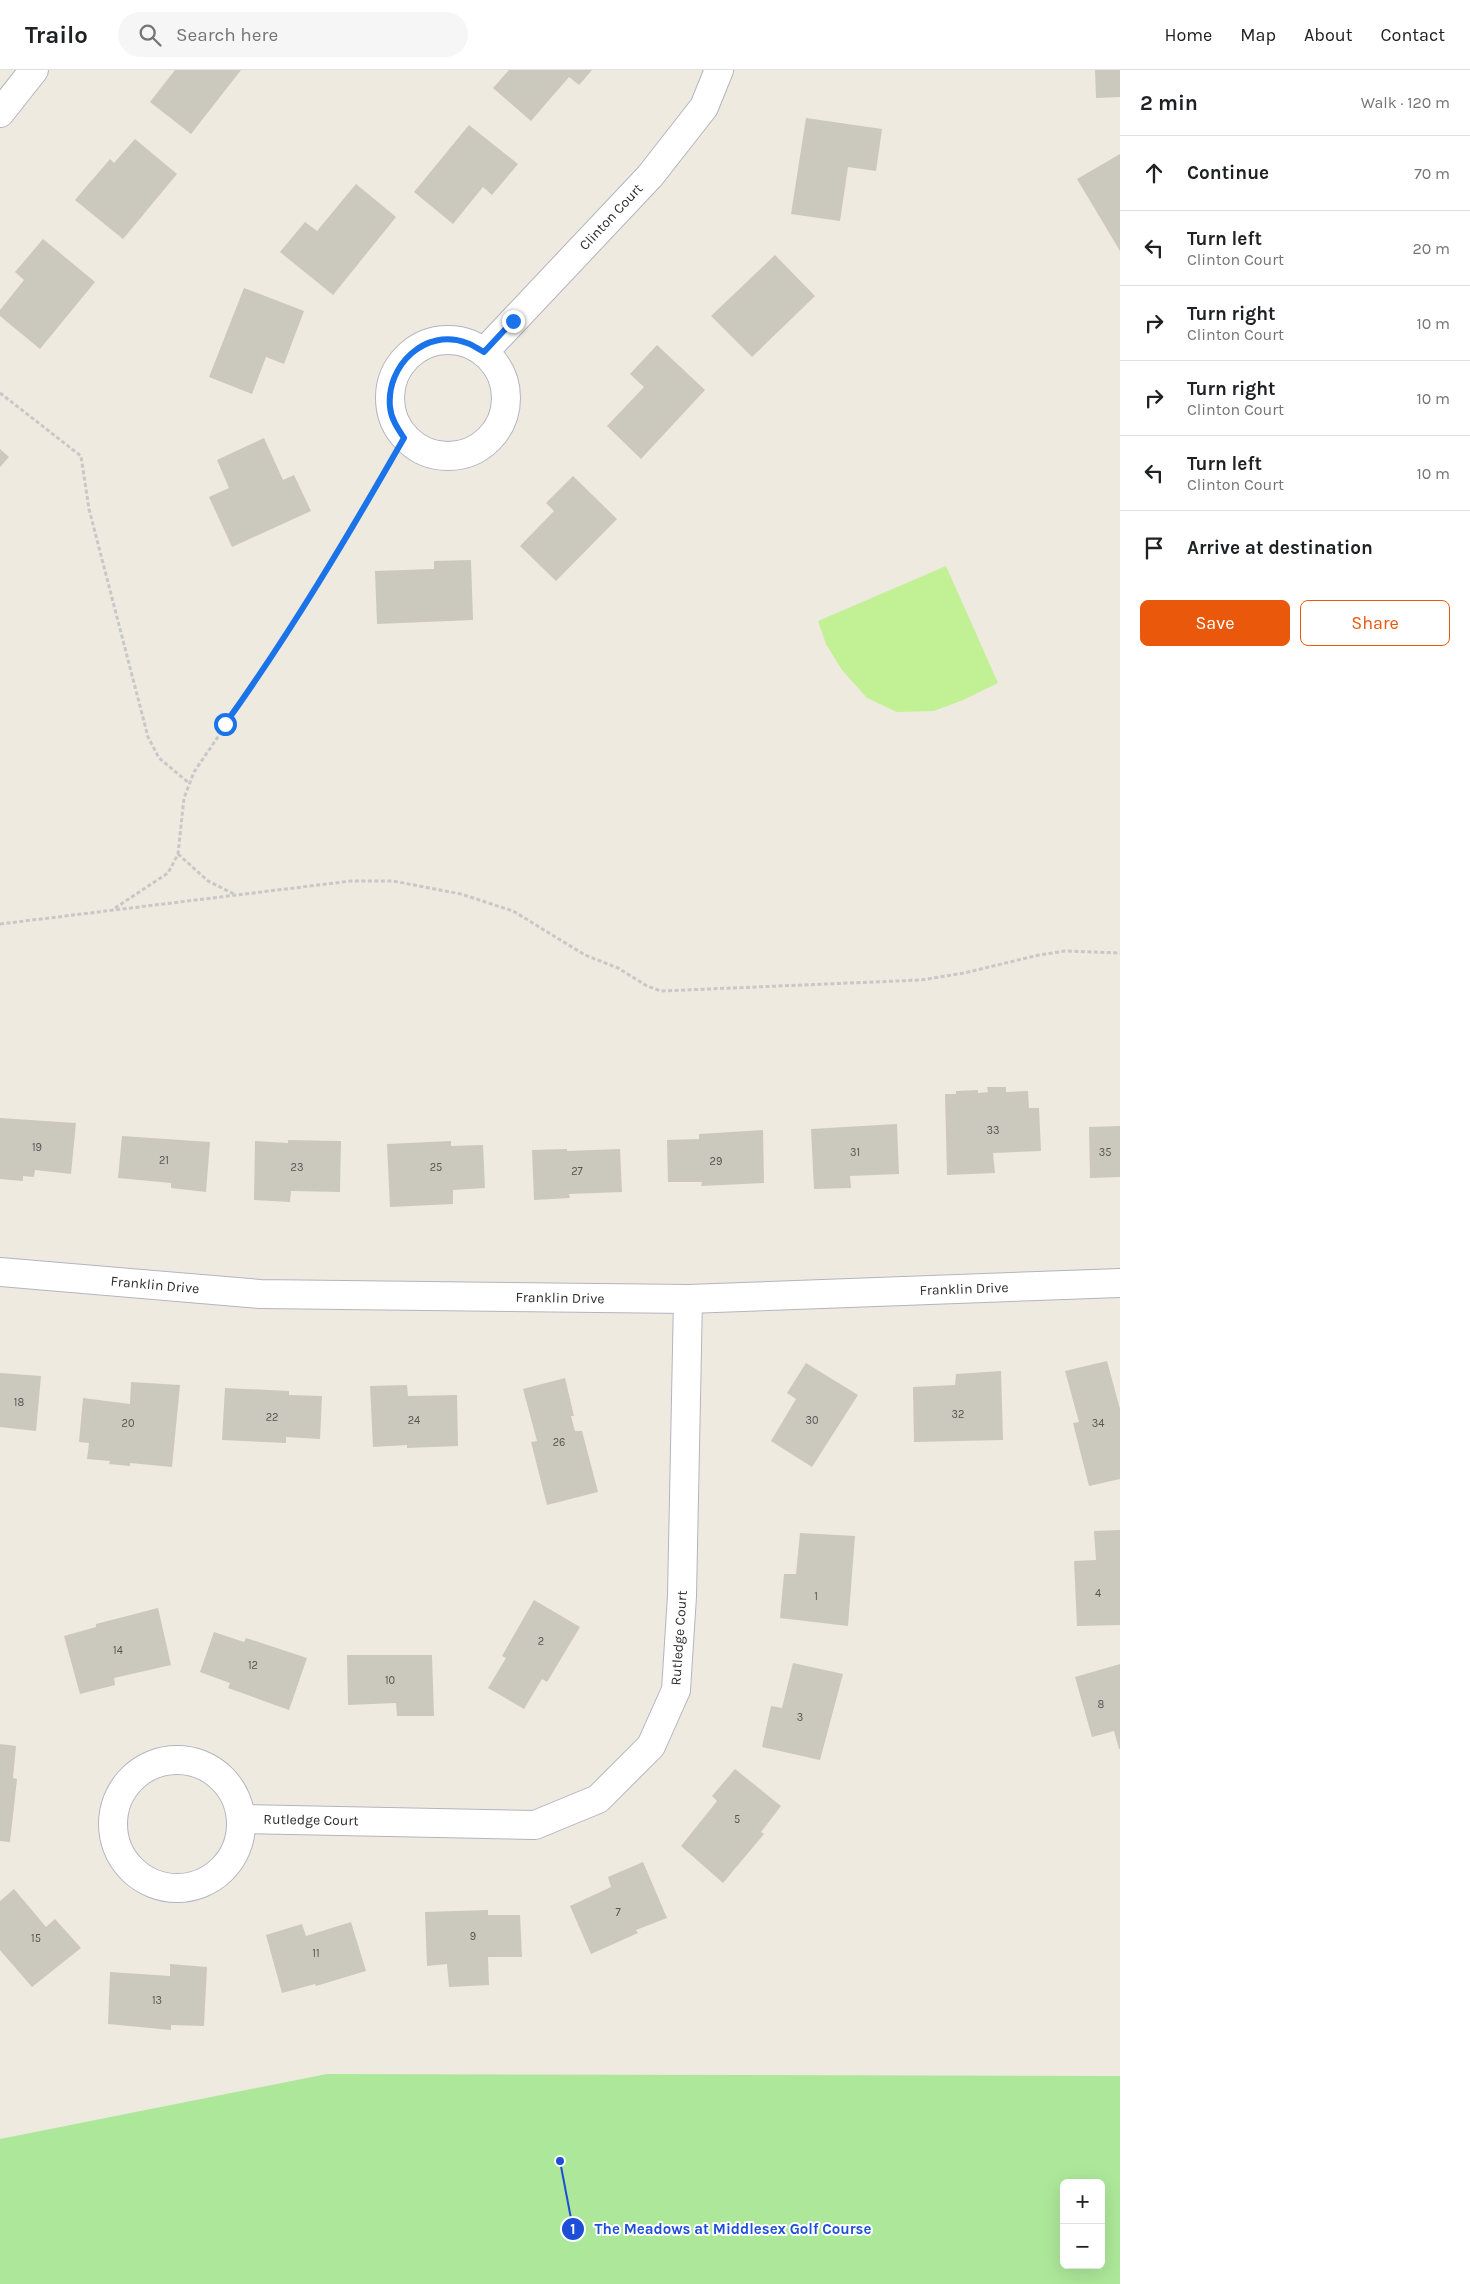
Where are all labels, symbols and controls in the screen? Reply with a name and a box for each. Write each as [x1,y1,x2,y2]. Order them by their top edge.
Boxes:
search box [118,12,468,57]
text: Trailo [25,21,88,49]
icon: search [136,21,164,49]
text: Search here [176,24,278,46]
text: Home [1164,24,1212,46]
text: Map [1240,24,1276,46]
text: About [1304,24,1353,46]
text: Contact [1381,24,1445,46]
text: 2 min [1140,91,1198,115]
text: Walk · 120 m [1361,93,1450,112]
icon: ahead [1140,159,1168,187]
text: Continue [1187,162,1269,184]
text: 70 m [1414,164,1450,183]
street label: Clinton Court [576,180,646,254]
text: Turn left [1187,228,1262,250]
icon: left [1140,234,1168,262]
text: 20 m [1412,239,1450,258]
text: Clinton Court [1187,250,1284,269]
text: Turn right [1187,303,1276,325]
icon: right [1140,309,1168,337]
route end [502,310,525,333]
text: 10 m [1416,314,1450,333]
text: Clinton Court [1187,325,1284,344]
text: Turn right [1187,378,1276,400]
icon: right [1140,384,1168,412]
text: 10 m [1416,389,1450,408]
text: Clinton Court [1187,400,1284,419]
text: Turn left [1187,453,1262,475]
icon: left [1140,459,1168,487]
text: 10 m [1416,464,1450,483]
text: Clinton Court [1187,475,1284,494]
icon: arrive [1140,534,1168,562]
text: Arrive at destination [1187,537,1373,559]
button: Save [1140,600,1290,646]
button: Share [1300,600,1450,646]
route start [214,713,237,736]
house number: 33 [987,1124,1000,1137]
house number: 19 [32,1141,42,1154]
house number: 31 [850,1146,860,1159]
house number: 35 [1099,1146,1111,1159]
house number: 21 [159,1154,169,1167]
house number: 29 [710,1155,722,1168]
house number: 23 [291,1161,303,1174]
house number: 25 [430,1161,442,1174]
house number: 27 [571,1165,583,1178]
street label: Franklin Drive [110,1273,200,1297]
street label: Franklin Drive [919,1279,1009,1299]
street label: Franklin Drive [515,1289,605,1307]
house number: 18 [14,1396,24,1409]
house number: 32 [952,1408,964,1421]
house number: 22 [266,1411,278,1424]
house number: 24 [408,1414,420,1427]
house number: 30 [805,1414,819,1427]
house number: 20 [122,1417,134,1430]
house number: 34 [1092,1417,1104,1430]
house number: 26 [553,1436,565,1449]
house number: 4 [1095,1587,1101,1600]
street label: Rutledge Court [667,1590,691,1686]
house number: 1 [814,1590,818,1603]
house number: 2 [538,1635,544,1648]
house number: 14 [113,1644,123,1657]
house number: 12 [248,1659,258,1672]
house number: 10 [385,1674,395,1687]
house number: 8 [1098,1698,1105,1711]
house number: 3 [797,1711,803,1724]
street label: Rutledge Court [263,1811,359,1829]
house number: 5 [734,1813,740,1826]
house number: 7 [615,1906,621,1919]
house number: 9 [470,1930,476,1943]
house number: 15 [31,1932,41,1945]
house number: 11 [312,1947,320,1960]
house number: 13 [152,1994,162,2007]
map controls [1060,2179,1105,2269]
button: + [1060,2179,1105,2224]
callout: The Meadows at Middlesex Golf Course [560,2214,882,2244]
text: 1 [570,2220,576,2238]
text: The Meadows at Middlesex Golf Course [595,2220,871,2238]
button: − [1060,2224,1105,2269]

